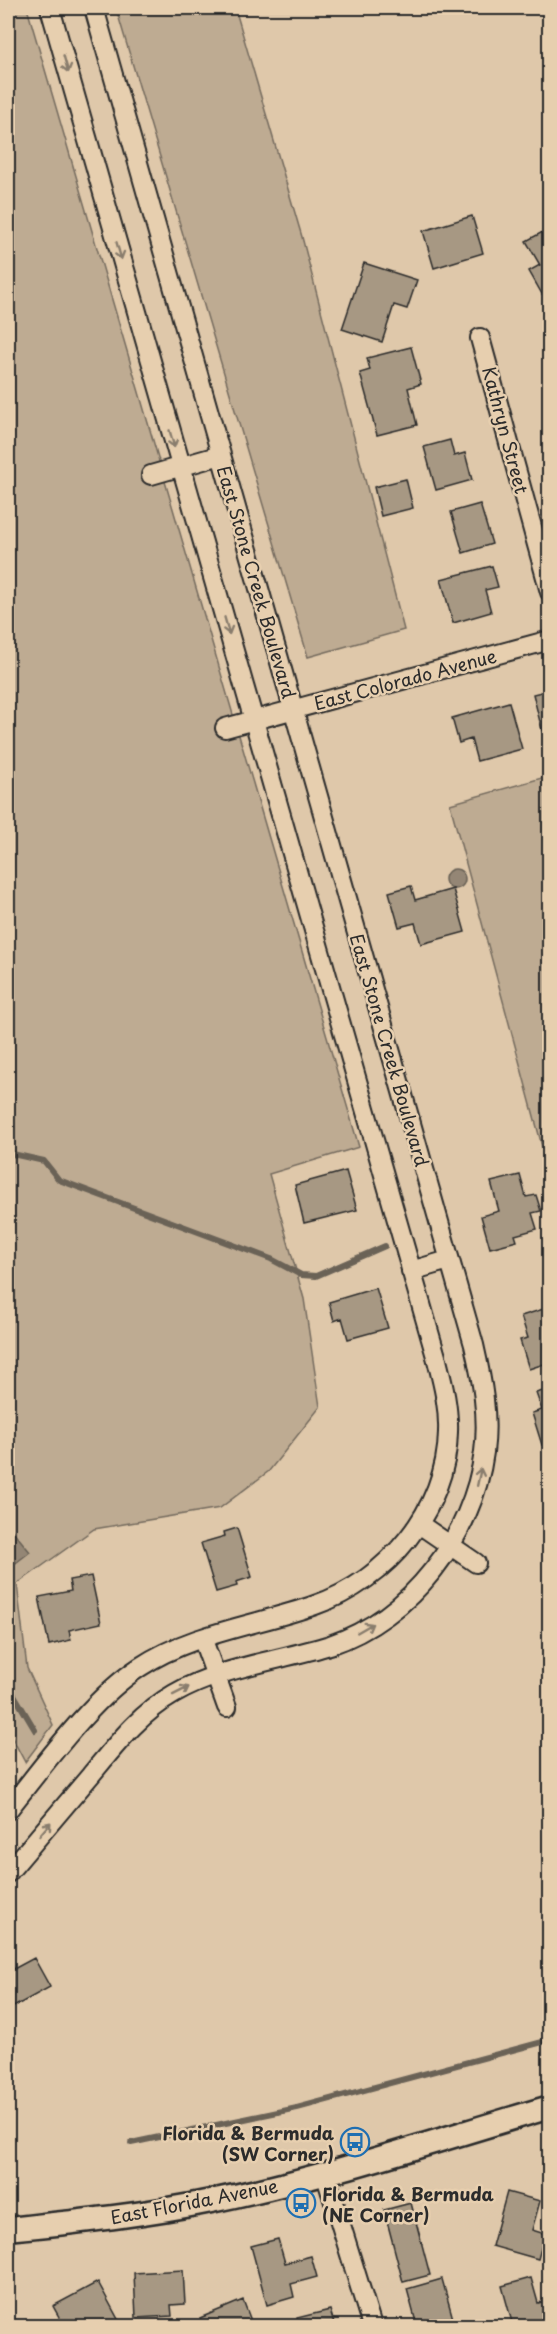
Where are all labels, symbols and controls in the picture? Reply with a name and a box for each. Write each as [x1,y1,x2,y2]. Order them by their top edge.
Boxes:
one-way arrow [61,54,72,73]
one-way arrow [114,242,125,261]
street label: Kathryn Street [476,363,536,497]
one-way arrow [167,429,179,448]
street label: East Stone Creek Boulevard [211,462,303,702]
one-way arrow [222,616,233,635]
street label: East Colorado Avenue [311,642,499,716]
street label: East Stone Creek Boulevard [344,930,436,1170]
one-way arrow [474,1467,485,1487]
one-way arrow [356,1621,373,1633]
one-way arrow [172,1685,190,1696]
one-way arrow [39,1821,52,1837]
place label: Florida & Bermuda (SW Corner) [162,2119,335,2167]
bus stop icon: Florida & Bermuda (SW Corner) [339,2126,371,2158]
street label: East Florida Avenue [108,2171,280,2230]
place label: Florida & Bermuda (NE Corner) [322,2180,495,2228]
bus stop icon: Florida & Bermuda (NE Corner) [285,2187,317,2219]

